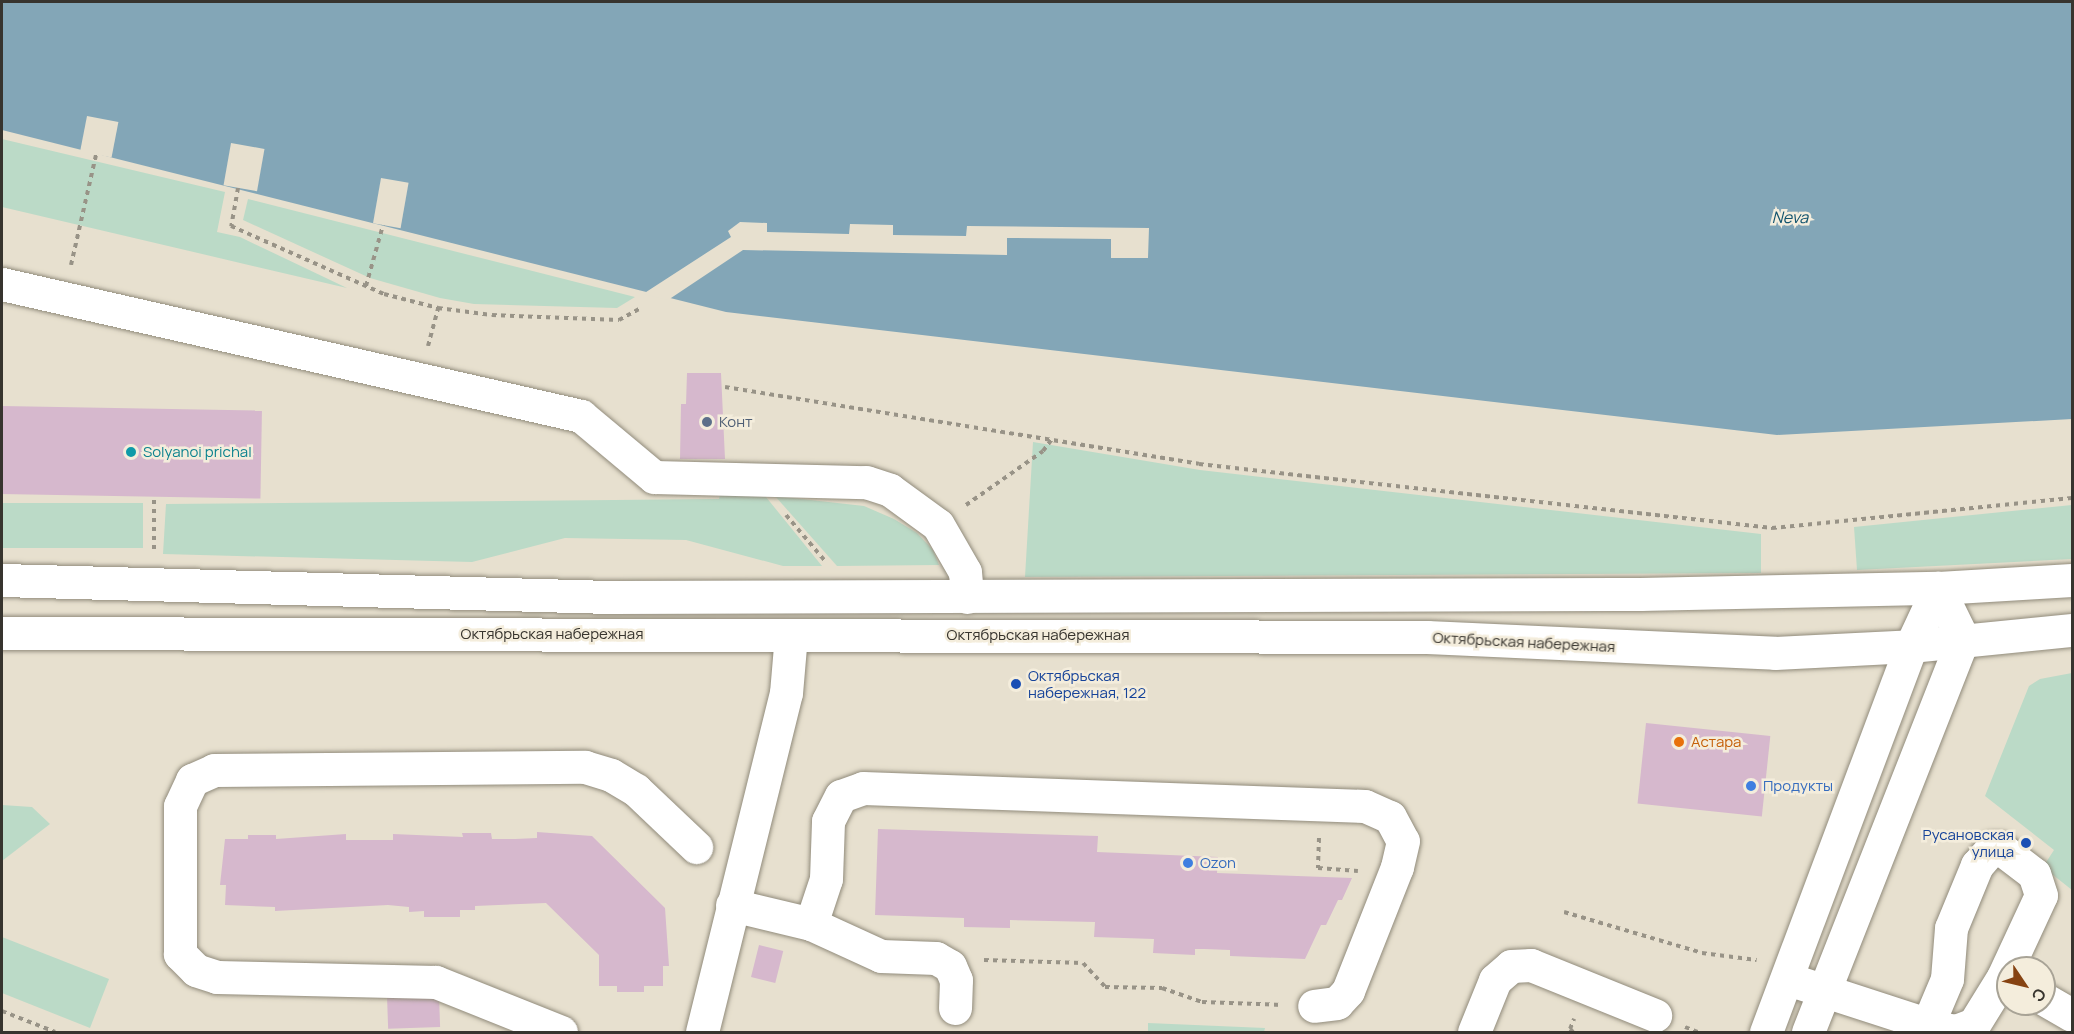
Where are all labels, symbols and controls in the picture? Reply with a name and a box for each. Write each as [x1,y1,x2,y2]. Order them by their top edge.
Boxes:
water label: Neva [1772,207,1808,227]
place label: Конт [719,413,753,431]
marker: Конт [700,415,714,429]
place label: Solyanoi prichal [143,443,252,461]
marker: Solyanoi prichal [124,445,138,459]
street label: Октябрьская набережная [461,625,643,643]
street label: Октябрьская набережная [947,626,1129,644]
street label: Октябрьская набережная [1432,628,1616,656]
place label: Октябрьская набережная, 122 [1028,666,1146,701]
marker: Октябрьская набережная, 122 [1009,677,1023,691]
place label: Астара [1691,733,1741,751]
marker: Астара [1672,735,1686,749]
place label: Продукты [1763,777,1833,795]
marker: Продукты [1744,779,1758,793]
place label: Русановская улица [1923,825,2014,860]
marker: Русановская улица [2019,836,2033,850]
place label: Ozon [1200,854,1236,872]
marker: Ozon [1181,856,1195,870]
north arrow [1996,956,2056,1016]
text: С [2027,984,2052,1006]

